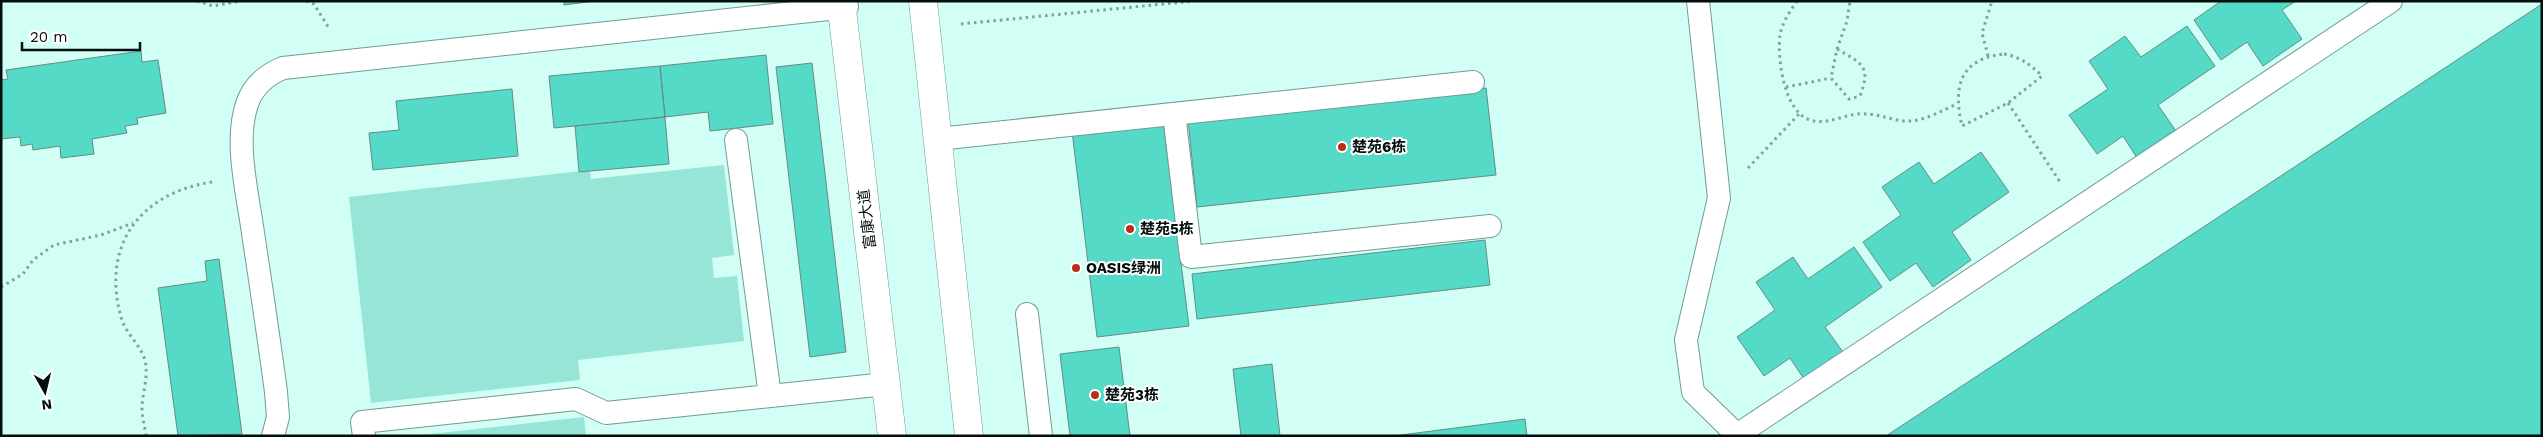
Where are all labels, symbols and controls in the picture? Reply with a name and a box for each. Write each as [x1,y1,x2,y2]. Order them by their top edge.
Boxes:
scale bar [22,20,140,52]
text: 20 m [30,28,68,46]
place label: 楚苑6栋 [1352,138,1406,156]
marker: 楚苑6栋 [1336,141,1348,153]
street label: 富康大道 [854,188,880,250]
place label: 楚苑5栋 [1140,220,1194,238]
marker: 楚苑5栋 [1124,223,1136,235]
place label: OASIS绿洲 [1086,259,1161,277]
marker: OASIS绿洲 [1070,262,1082,274]
north arrow [20,367,70,417]
place label: 楚苑3栋 [1105,386,1159,404]
marker: 楚苑3栋 [1089,389,1101,401]
text: N [41,396,53,414]

